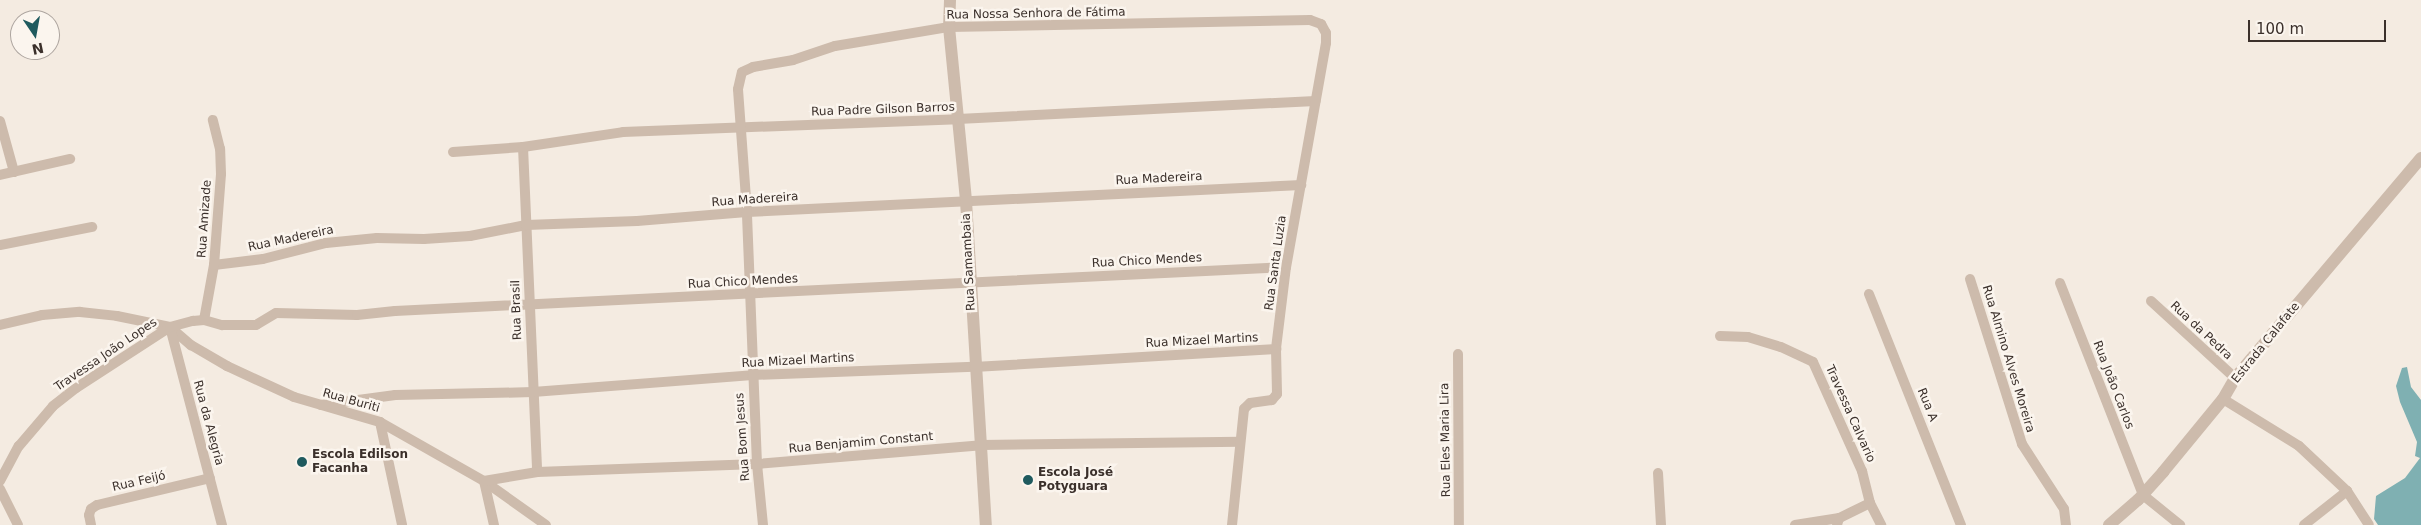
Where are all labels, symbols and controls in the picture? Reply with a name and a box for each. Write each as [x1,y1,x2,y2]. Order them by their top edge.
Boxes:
street label: Rua Nossa Senhora de Fátima [946,5,1126,23]
north arrow [10,10,60,60]
scale bar [2251,10,2388,42]
text: 100 m [2256,20,2304,38]
text: N [31,40,45,58]
street label: Rua Padre Gilson Barros [811,100,955,120]
street label: Rua Madereira [1115,170,1203,188]
street label: Rua Amizade [195,179,215,259]
street label: Rua Madereira [711,190,799,210]
street label: Rua Samambaia [959,213,979,311]
street label: Rua Santa Luzia [1262,214,1290,312]
street label: Rua Madereira [247,223,335,255]
street label: Rua Chico Mendes [1092,251,1202,271]
street label: Rua Chico Mendes [688,272,798,292]
street label: Rua Brasil [509,280,525,340]
street label: Rua Almino Alves Moreira [1979,284,2037,434]
street label: Rua da Pedra [2167,299,2235,363]
street label: Estrada Calafate [2229,300,2303,386]
street label: Travessa João Lopes [52,315,160,395]
street label: Rua Mizael Martins [1145,331,1259,351]
street label: Rua João Carlos [2090,339,2136,431]
street label: Rua Mizael Martins [741,351,855,371]
street label: Travessa Calvario [1822,363,1878,465]
street label: Rua da Alegria [190,379,226,467]
street label: Rua Eles Maria Lira [1438,383,1454,497]
street label: Rua Buriti [321,386,381,416]
street label: Rua A [1914,386,1940,424]
street label: Rua Bom Jesus [733,392,753,482]
street label: Rua Benjamim Constant [788,430,934,456]
place label: Escola Edilson Facanha [312,448,408,476]
marker: Escola Edilson Facanha [296,456,308,468]
place label: Escola José Potyguara [1038,466,1113,494]
street label: Rua Feijó [111,469,167,495]
marker: Escola José Potyguara [1022,474,1034,486]

